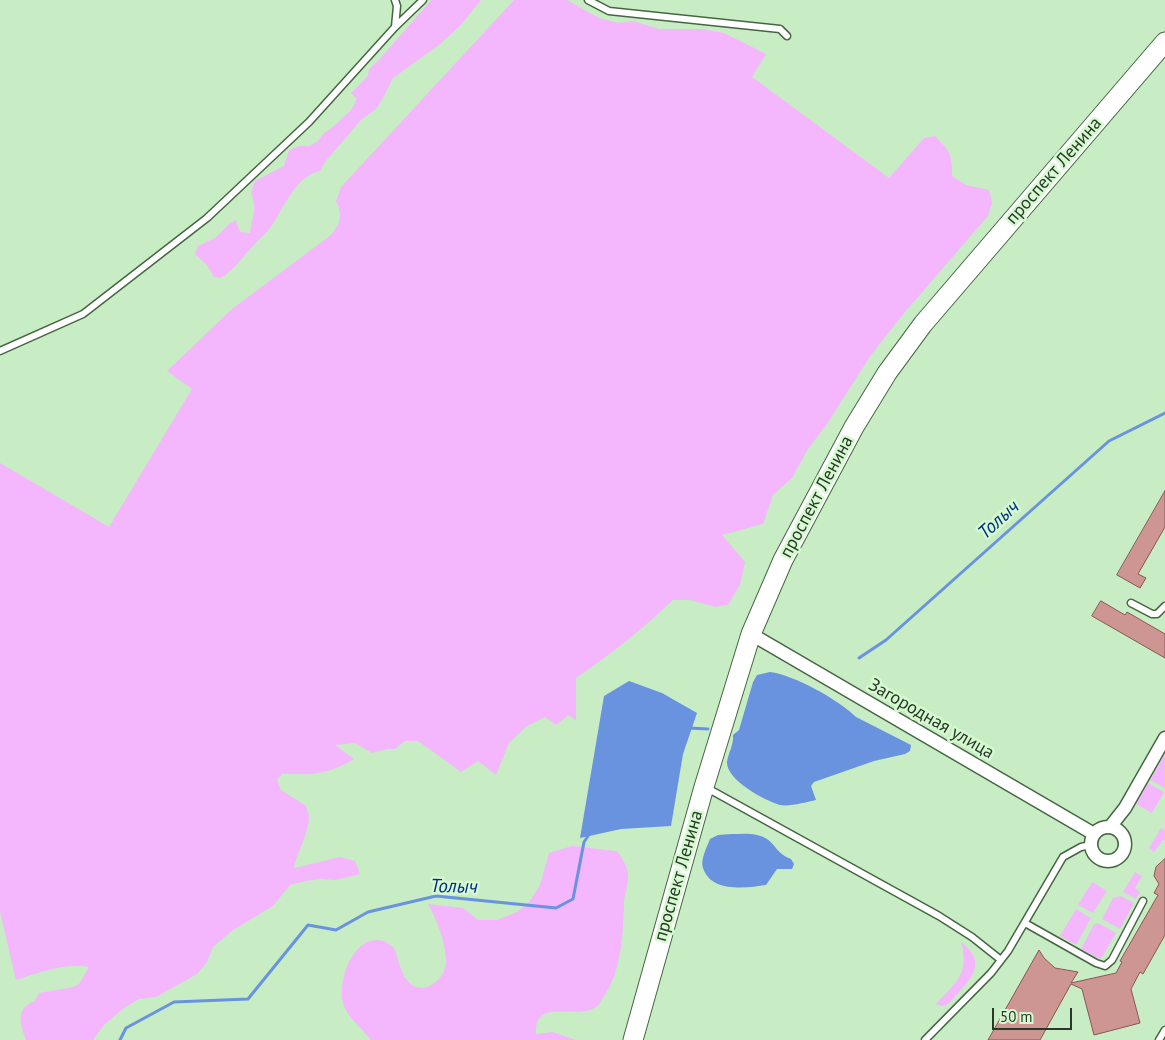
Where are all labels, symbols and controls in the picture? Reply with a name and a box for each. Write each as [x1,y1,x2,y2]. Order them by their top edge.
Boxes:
street label: проспект Ленина [1002,113,1106,229]
street label: проспект Ленина [776,432,858,562]
water label: Толыч [974,496,1024,544]
street label: Загородная улица [864,674,998,764]
street label: проспект Ленина [650,808,708,944]
water label: Толыч [430,875,478,899]
scale bar [995,998,1075,1030]
text: 50 m [1000,1007,1033,1026]

